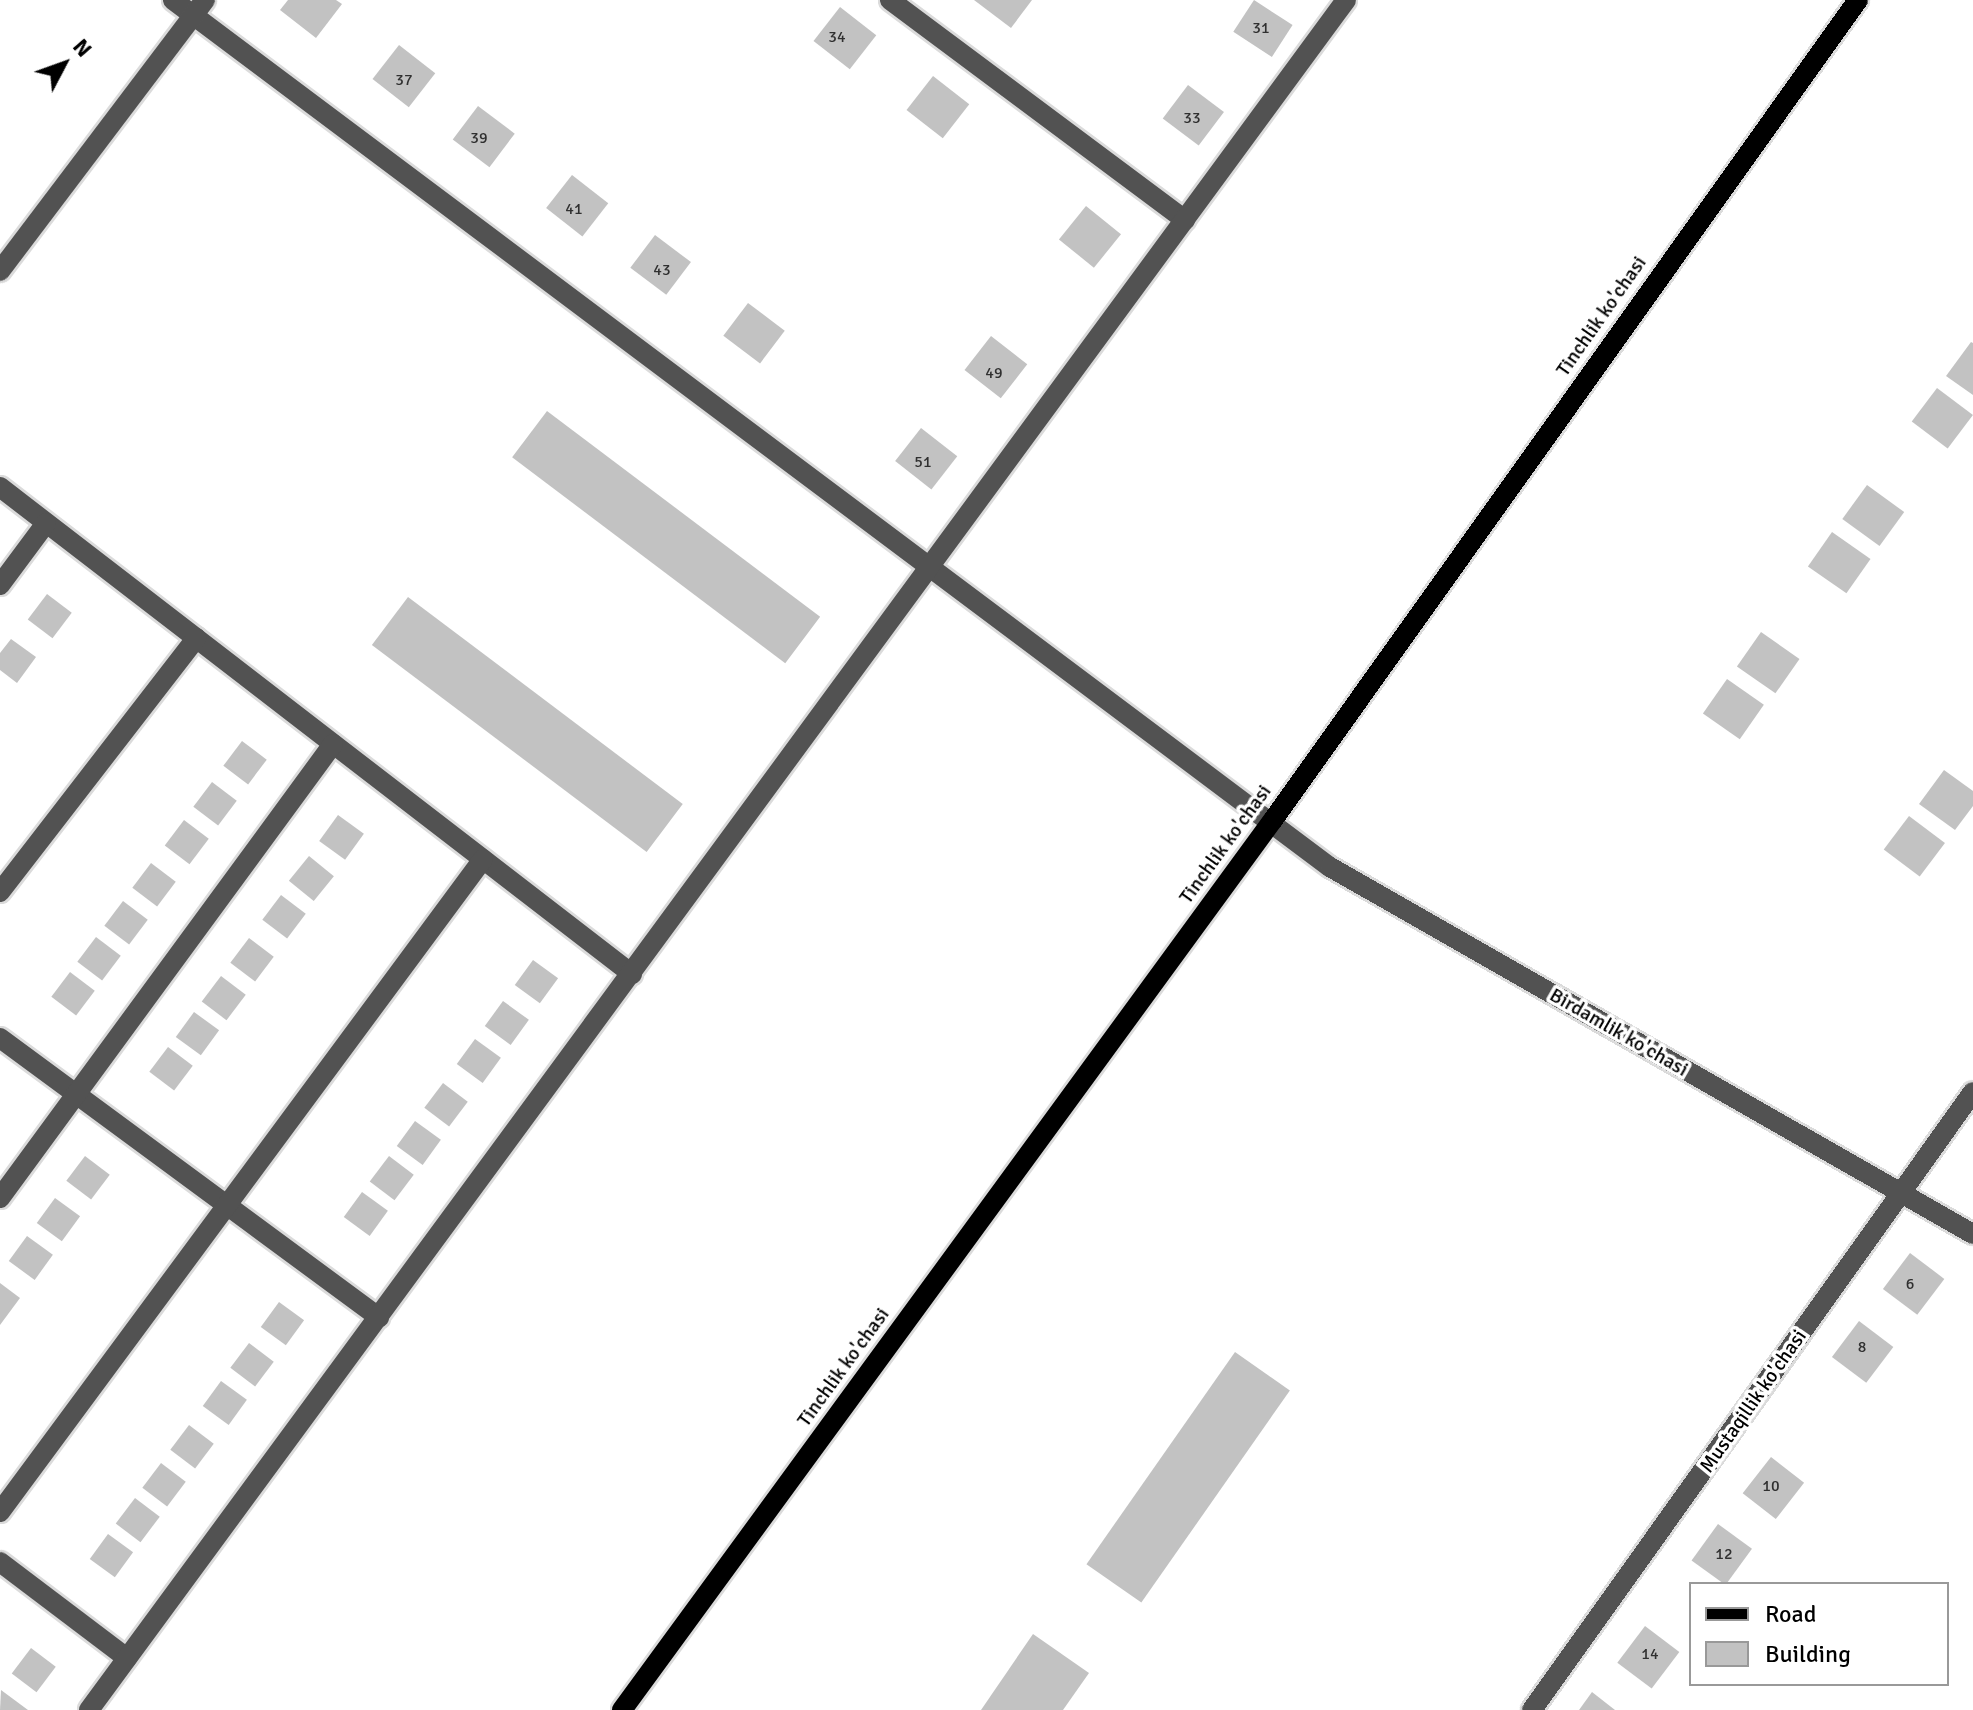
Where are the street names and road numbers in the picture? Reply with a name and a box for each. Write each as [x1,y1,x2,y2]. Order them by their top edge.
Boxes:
street label: Tinchlik ko'chasi [1551,251,1651,381]
street label: Tinchlik ko'chasi [1174,780,1276,908]
street label: Birdamlik ko'chasi [1546,983,1692,1081]
street label: Tinchlik ko'chasi [792,1303,894,1431]
street label: Mustaqillik ko'chasi [1695,1325,1811,1477]

